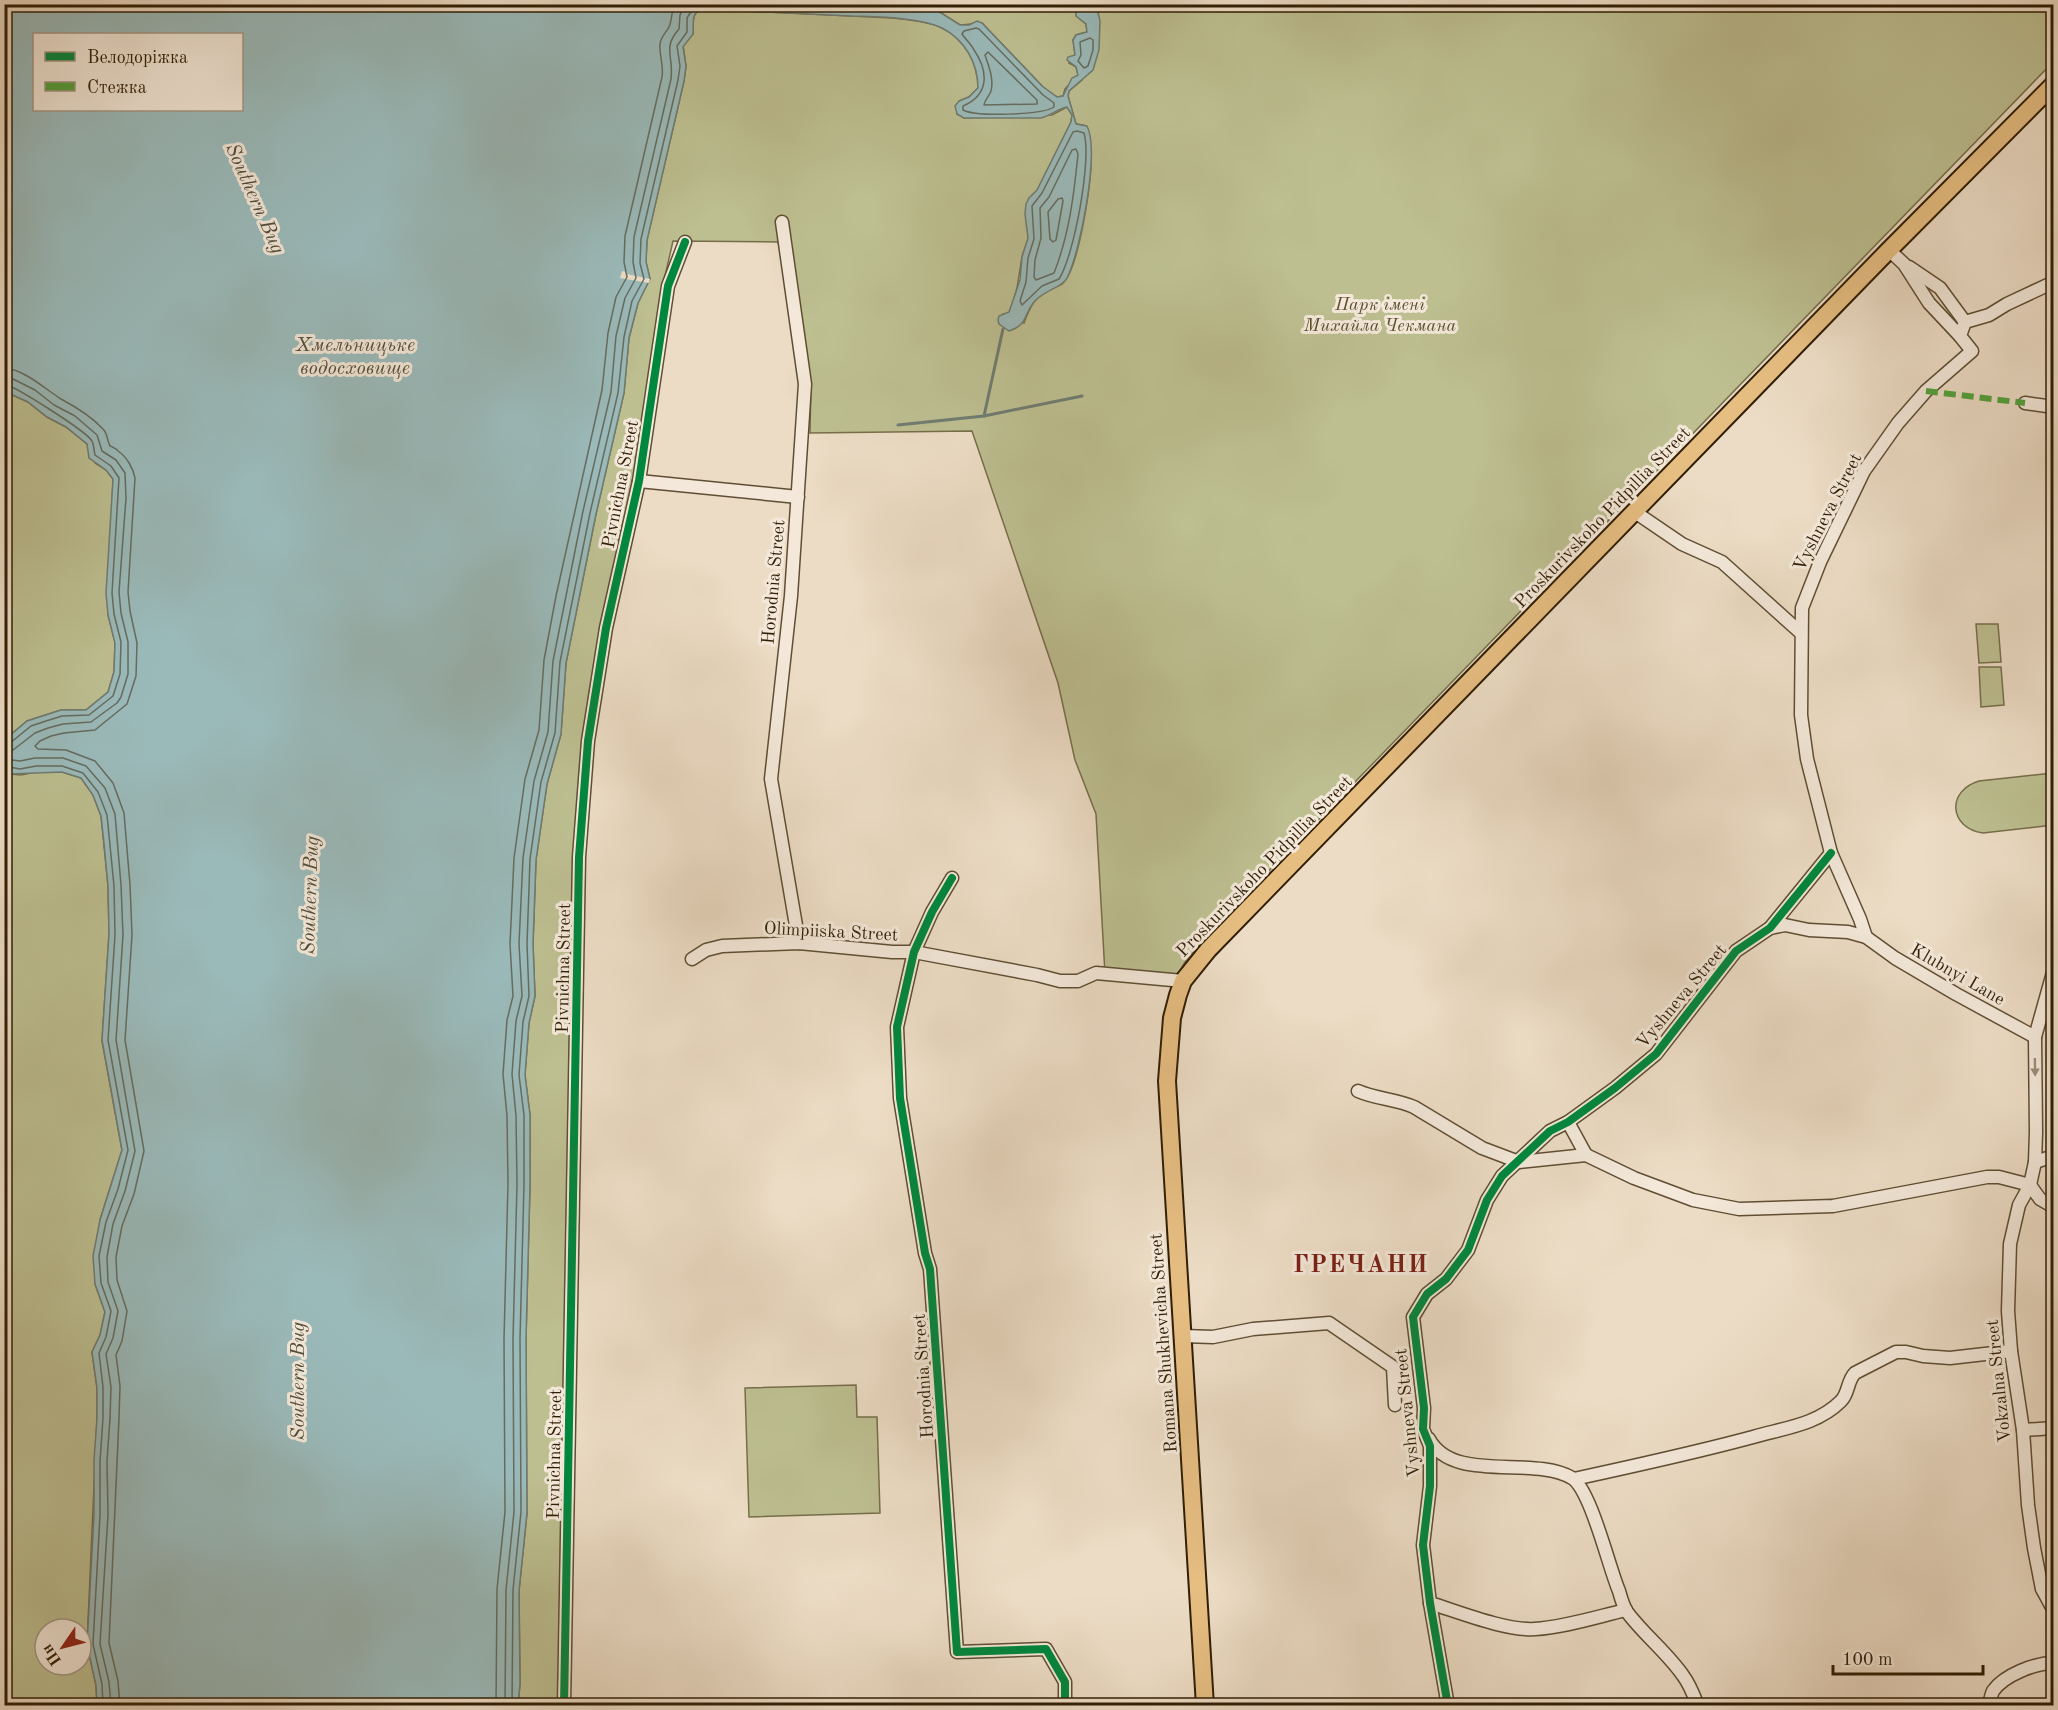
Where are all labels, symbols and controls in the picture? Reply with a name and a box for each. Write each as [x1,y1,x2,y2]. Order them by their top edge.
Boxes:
legend [33,33,243,111]
text: Велодоріжка [87,49,188,67]
text: Стежка [87,79,147,97]
water label: Southern Bug [221,141,288,257]
park label: Парк імені Михайла Чекмана [1303,296,1456,335]
water label: Хмельницьке водосховище [295,336,415,379]
street label: Pivnichna Street [600,419,642,550]
street label: Proskurivskoho Pidpillia Street [1512,424,1694,612]
street label: Vyshneva Street [1790,451,1865,574]
street label: Horodnia Street [760,519,788,645]
street label: Proskurivskoho Pidpillia Street [1174,773,1356,961]
water label: Southern Bug [299,835,323,955]
street label: Pivnichna Street [554,903,574,1033]
street label: Olimpiiska Street [763,919,899,945]
street label: Vyshneva Street [1633,941,1730,1052]
street label: Klubnyi Lane [1907,941,2008,1009]
one-way arrow [2030,1058,2040,1077]
street label: Romana Shukhevicha Street [1147,1232,1181,1453]
district label: ГРЕЧАНИ [1293,1254,1429,1278]
street label: Horodnia Street [911,1313,937,1439]
street label: Vokzalna Street [1984,1319,2014,1443]
water label: Southern Bug [289,1321,309,1440]
street label: Vyshneva Street [1392,1347,1424,1478]
street label: Pivnichna Street [545,1389,565,1519]
north arrow [33,1617,93,1677]
scale bar [1833,1638,1983,1676]
text: Пн [39,1641,65,1668]
text: 100 m [1842,1651,1893,1669]

